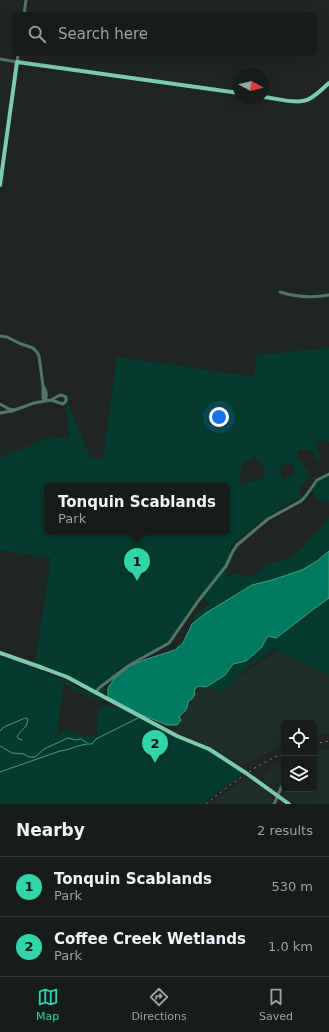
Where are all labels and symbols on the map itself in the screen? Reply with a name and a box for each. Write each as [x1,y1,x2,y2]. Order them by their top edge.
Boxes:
north arrow [233,68,269,104]
your location [209,407,229,427]
pin: 1 [124,548,150,581]
pin: 2 [142,730,168,763]

